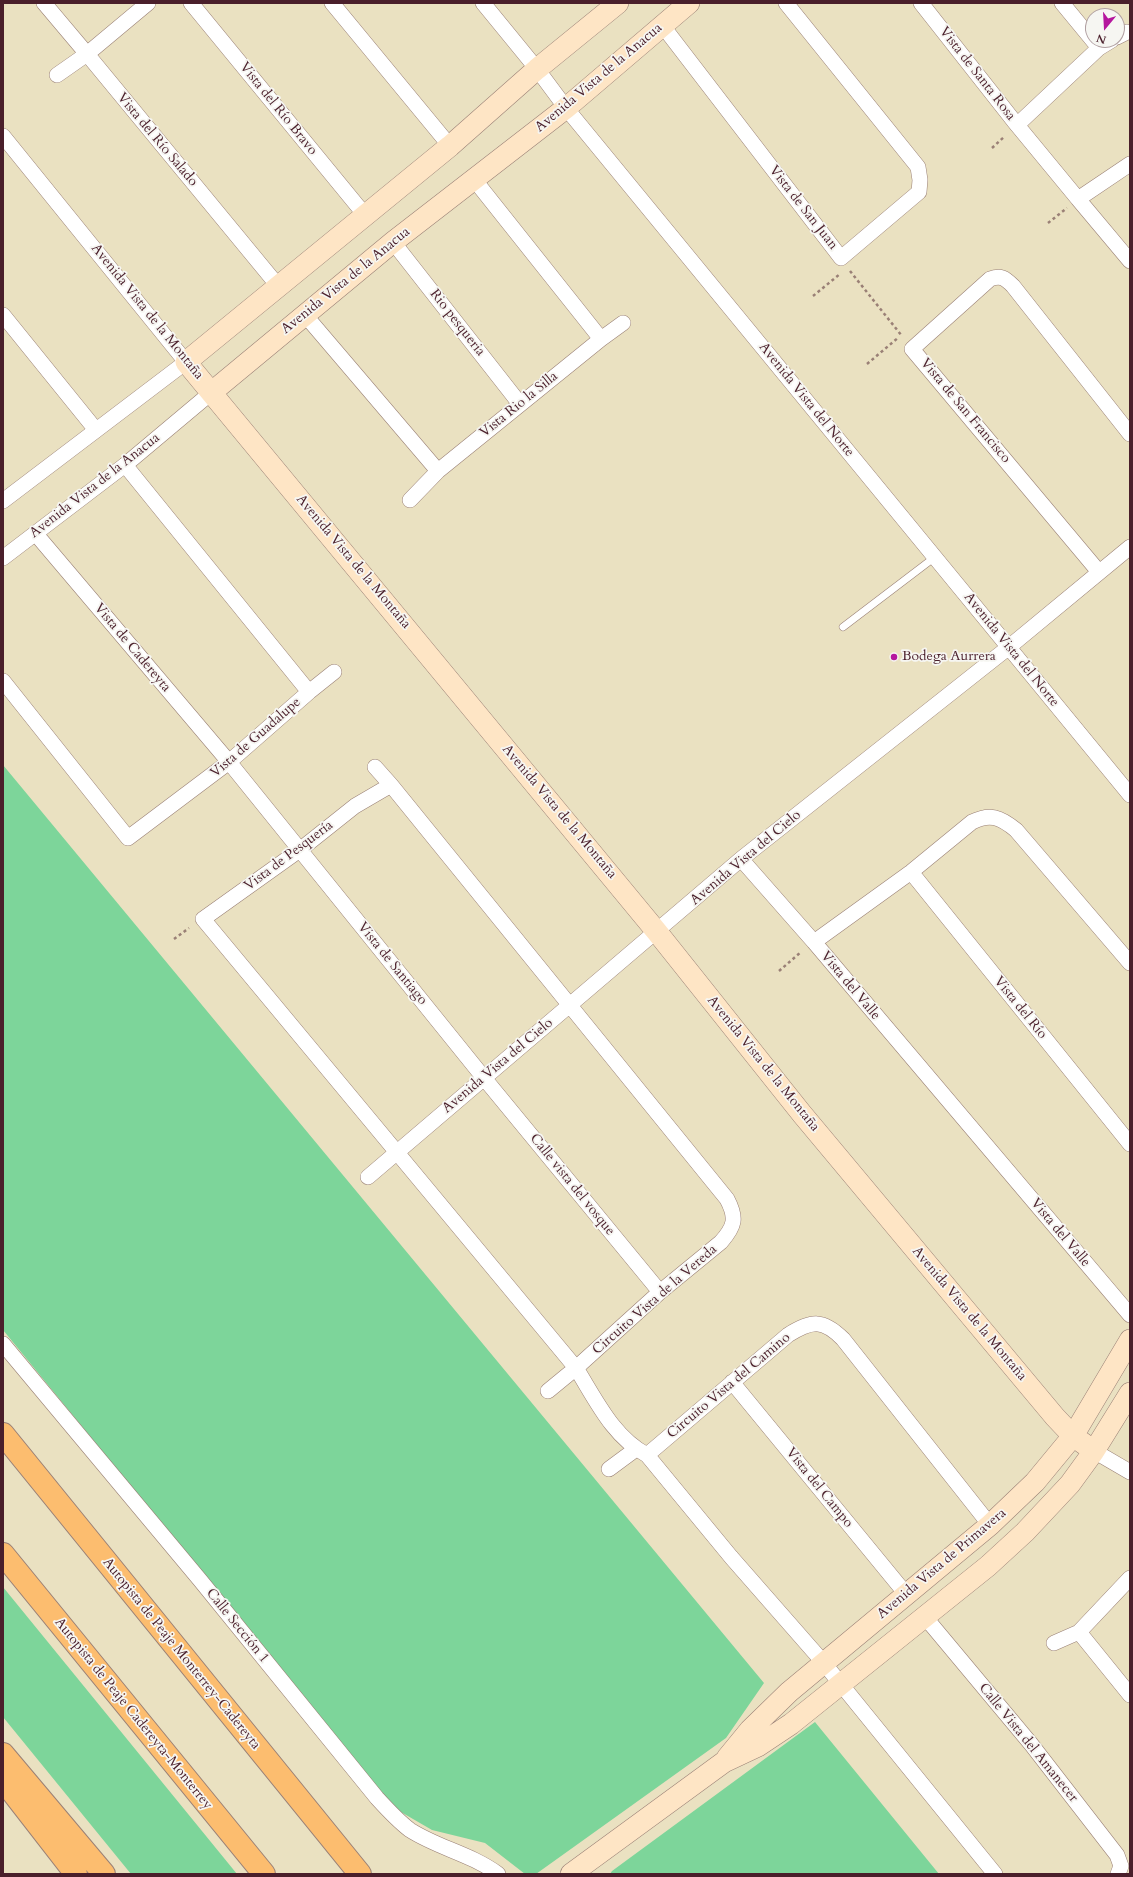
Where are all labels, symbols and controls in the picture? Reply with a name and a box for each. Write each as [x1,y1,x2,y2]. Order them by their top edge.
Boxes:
north arrow [1085,8,1125,48]
street label: Avenida Vista de la Anacua [532,20,666,136]
street label: Vista de Santa Rosa [935,24,1019,124]
text: N [1095,30,1108,48]
street label: Vista del Río Bravo [235,59,321,159]
street label: Vista del Río Salado [113,90,201,190]
street label: Vista de San Juan [765,163,841,253]
street label: Avenida Vista de la Anacua [278,224,414,338]
street label: Avenida Vista de la Montaña [87,241,207,383]
street label: Rio pesqueria [426,286,488,360]
street label: Avenida Vista del Norte [755,339,857,461]
street label: Vista de San Francisco [916,355,1014,467]
street label: Vista Rio la Silla [477,368,561,442]
street label: Avenida Vista de la Anacua [27,430,163,542]
street label: Avenida Vista de la Montaña [292,492,414,632]
street label: Avenida Vista del Norte [960,589,1062,711]
street label: Vista de Cadereyta [90,600,174,696]
place label: Bodega Aurrera [902,649,996,665]
marker: Bodega Aurrera [889,652,899,662]
street label: Vista de Guadalupe [207,694,305,782]
street label: Avenida Vista de la Montaña [498,742,620,882]
street label: Avenida Vista del Cielo [687,807,805,909]
street label: Vista de Pesquería [241,817,337,895]
street label: Vista de Santiago [354,919,430,1009]
street label: Vista del Valle [817,948,883,1024]
street label: Vista del Río [990,973,1050,1043]
street label: Avenida Vista de la Montaña [703,993,823,1135]
street label: Avenida Vista del Cielo [439,1015,557,1117]
street label: Calle vista del vosque [526,1131,618,1239]
street label: Vista del Valle [1027,1195,1093,1271]
street label: Circuito Vista de la Vereda [589,1241,721,1359]
street label: Avenida Vista de la Montaña [908,1244,1030,1384]
street label: Circuito Vista del Camino [664,1329,794,1443]
street label: Vista del Campo [782,1445,856,1531]
street label: Avenida Vista de Primavera [874,1505,1010,1623]
street label: Autopista de Peaje Monterrey-Cadereyta [98,1555,264,1753]
street label: Calle Sección 1 [202,1586,272,1666]
street label: Autopista de Peaje Cadereyta-Monterrey [50,1615,216,1813]
street label: Calle Vista del Amanecer [975,1680,1081,1806]

